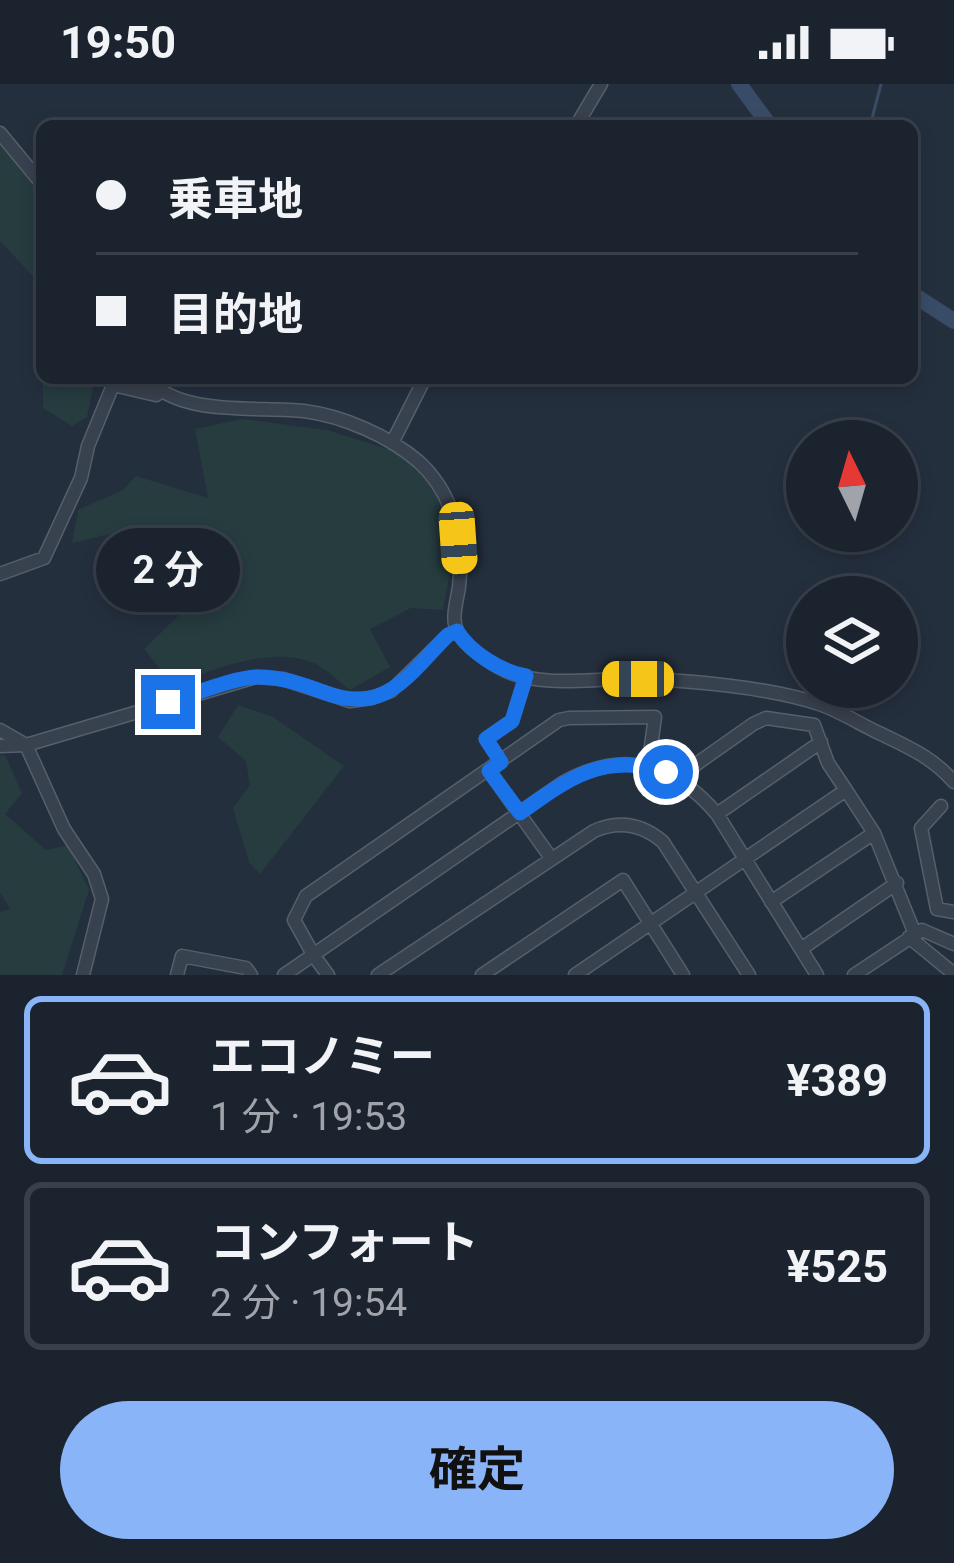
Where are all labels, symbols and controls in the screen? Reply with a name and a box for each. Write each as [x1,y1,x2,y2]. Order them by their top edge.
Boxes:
text: 19:50 [60,16,176,69]
text: 乗車地 [168,173,303,226]
text: 目的地 [168,288,303,341]
north arrow [786,420,918,552]
map controls [786,420,918,708]
car [438,501,478,575]
callout: 2 分 [96,528,240,612]
text: 2 分 [132,547,204,593]
button: layers [786,576,918,708]
car [602,661,674,697]
route end [141,675,195,729]
route start [639,745,693,799]
icon: car [66,1026,174,1134]
text: エコノミー [210,1030,435,1083]
text: ¥389 [786,1054,888,1107]
text: 1 分 · 19:53 [210,1094,407,1140]
icon: car [66,1212,174,1320]
text: コンフォート [210,1216,479,1269]
text: ¥525 [786,1240,888,1293]
text: 2 分 · 19:54 [210,1280,407,1326]
button: 確定 [60,1401,894,1539]

